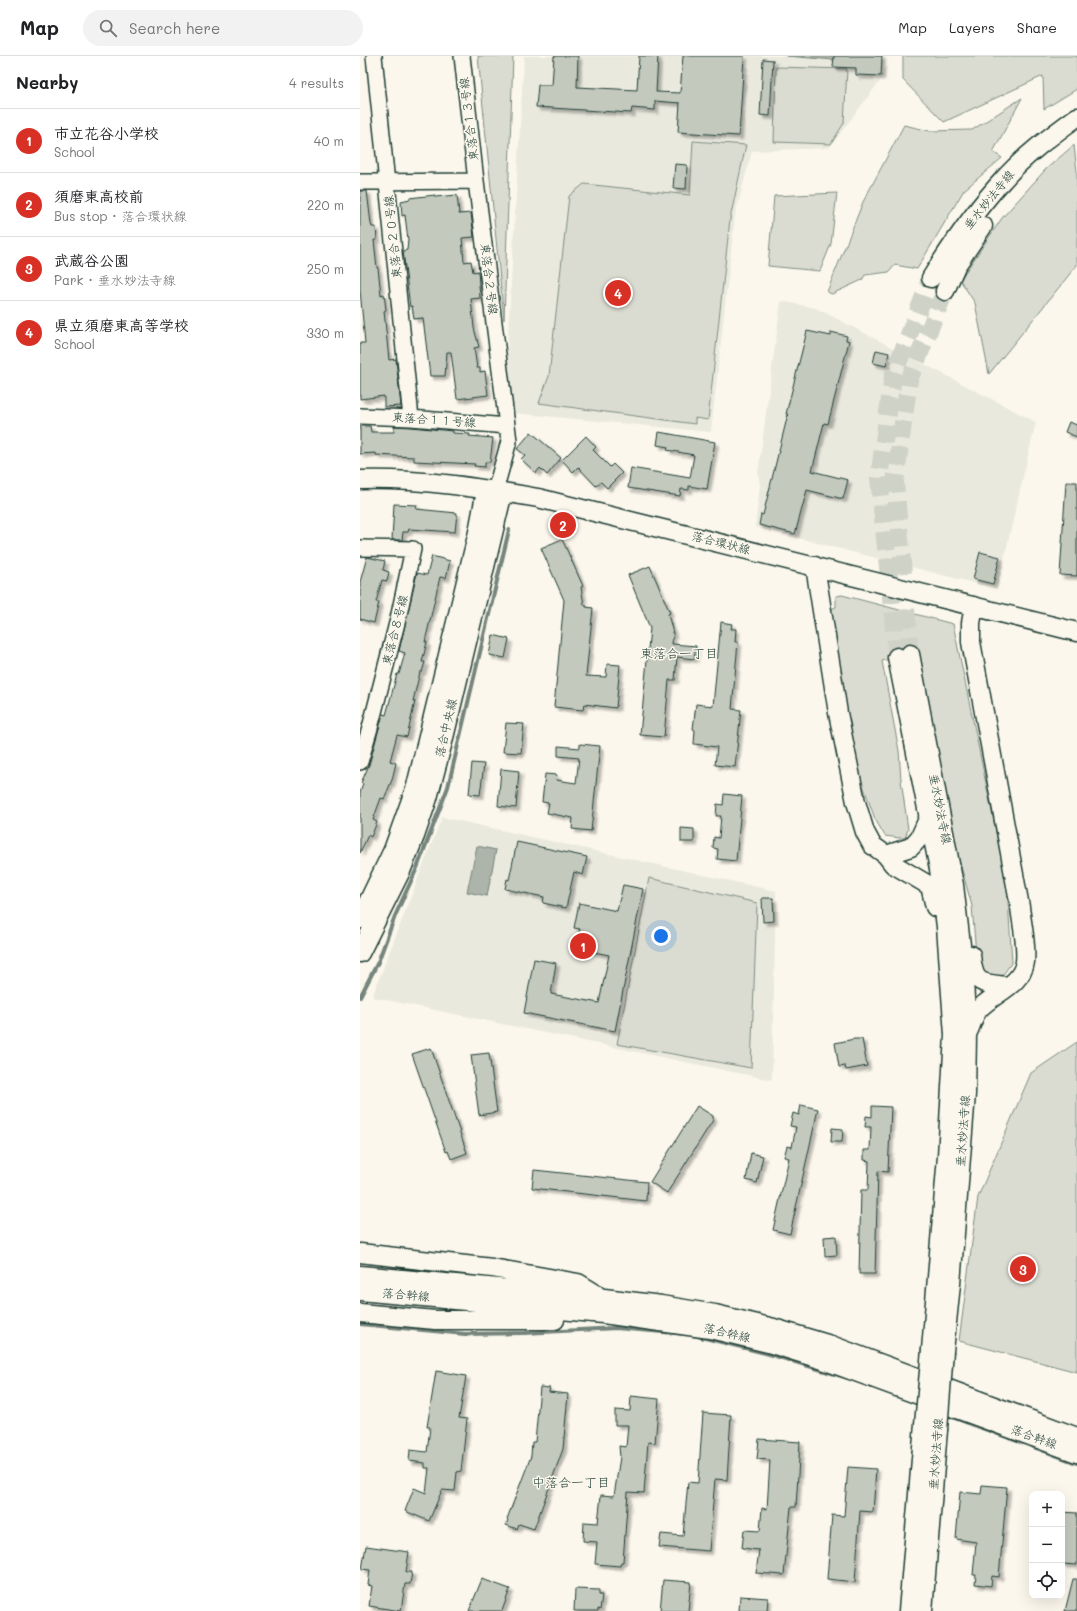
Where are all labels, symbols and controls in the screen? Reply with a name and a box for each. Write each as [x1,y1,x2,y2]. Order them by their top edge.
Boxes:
search box [83,10,363,46]
text: Map [20,15,59,40]
icon: search [97,17,119,39]
text: Search here [129,18,220,38]
text: Map [898,18,927,37]
text: Layers [949,18,995,37]
text: Share [1017,18,1057,37]
text: Nearby [16,71,78,93]
text: 4 results [289,74,344,91]
street label: 東落合１３号線 [455,76,481,162]
text: 市立花谷小学校 [54,123,159,143]
text: 1 [26,132,32,149]
text: 40 m [314,132,344,149]
text: School [54,143,95,160]
street label: 垂水妙法寺線 [959,166,1017,232]
text: 須磨東高校前 [54,186,144,206]
street label: 東落合２０号線 [380,194,404,280]
text: 2 [25,196,33,213]
text: 220 m [307,196,344,213]
text: Bus stop · 落合環状線 [54,207,186,224]
street label: 東落合２号線 [478,242,502,316]
text: 武蔵谷公園 [54,250,129,270]
text: 3 [25,260,33,277]
text: 250 m [307,260,344,277]
text: Park · 垂水妙法寺線 [54,271,175,288]
pin: 4 [605,278,631,308]
text: 県立須磨東高等学校 [54,315,189,335]
text: 4 [25,324,33,341]
text: 330 m [306,324,344,341]
text: School [54,335,95,352]
street label: 東落合１１号線 [392,408,477,430]
pin: 2 [550,510,576,540]
street label: 落合環状線 [690,527,752,557]
street label: 東落合８号線 [378,593,411,667]
district label: 東落合一丁目 [640,644,718,661]
street label: 落合中央線 [430,697,460,759]
street label: 垂水妙法寺線 [926,772,956,846]
your location [651,926,671,946]
pin: 1 [570,931,596,961]
street label: 垂水妙法寺線 [952,1094,972,1167]
pin: 3 [1010,1254,1036,1284]
street label: 落合幹線 [381,1284,431,1304]
street label: 落合幹線 [702,1319,752,1345]
street label: 垂水妙法寺線 [925,1417,945,1490]
street label: 落合幹線 [1009,1420,1060,1452]
district label: 中落合一丁目 [532,1473,610,1490]
map controls [1029,1491,1065,1599]
button: + [1029,1491,1065,1527]
button: − [1029,1527,1065,1563]
button: locate [1029,1563,1065,1599]

